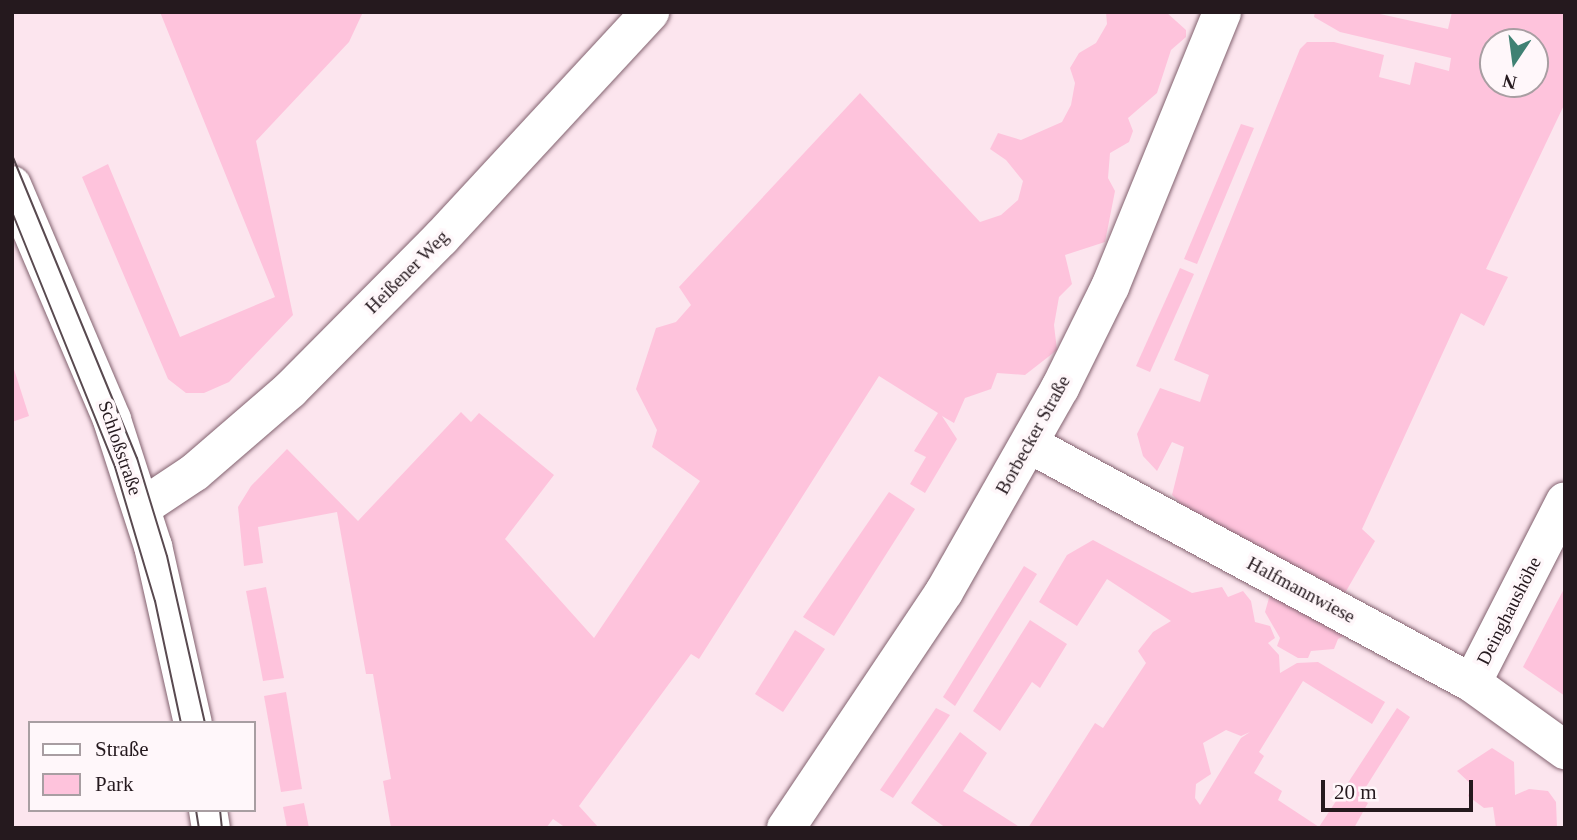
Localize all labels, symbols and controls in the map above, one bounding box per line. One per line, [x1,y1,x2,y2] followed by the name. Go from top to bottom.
[1479,28,1549,98] north arrow
[1501,70,1519,94] text: N
[361,226,453,318] street label: Heißener Weg
[991,372,1075,498] street label: Borbecker Straße
[93,398,147,498] street label: Schloßstraße
[1243,552,1359,628] street label: Halfmannwiese
[1472,553,1546,669] street label: Deinghaushöhe
[28,721,256,812] legend
[95,737,149,761] text: Straße
[1325,766,1477,810] scale bar
[95,772,134,796] text: Park
[1334,780,1377,804] text: 20 m

